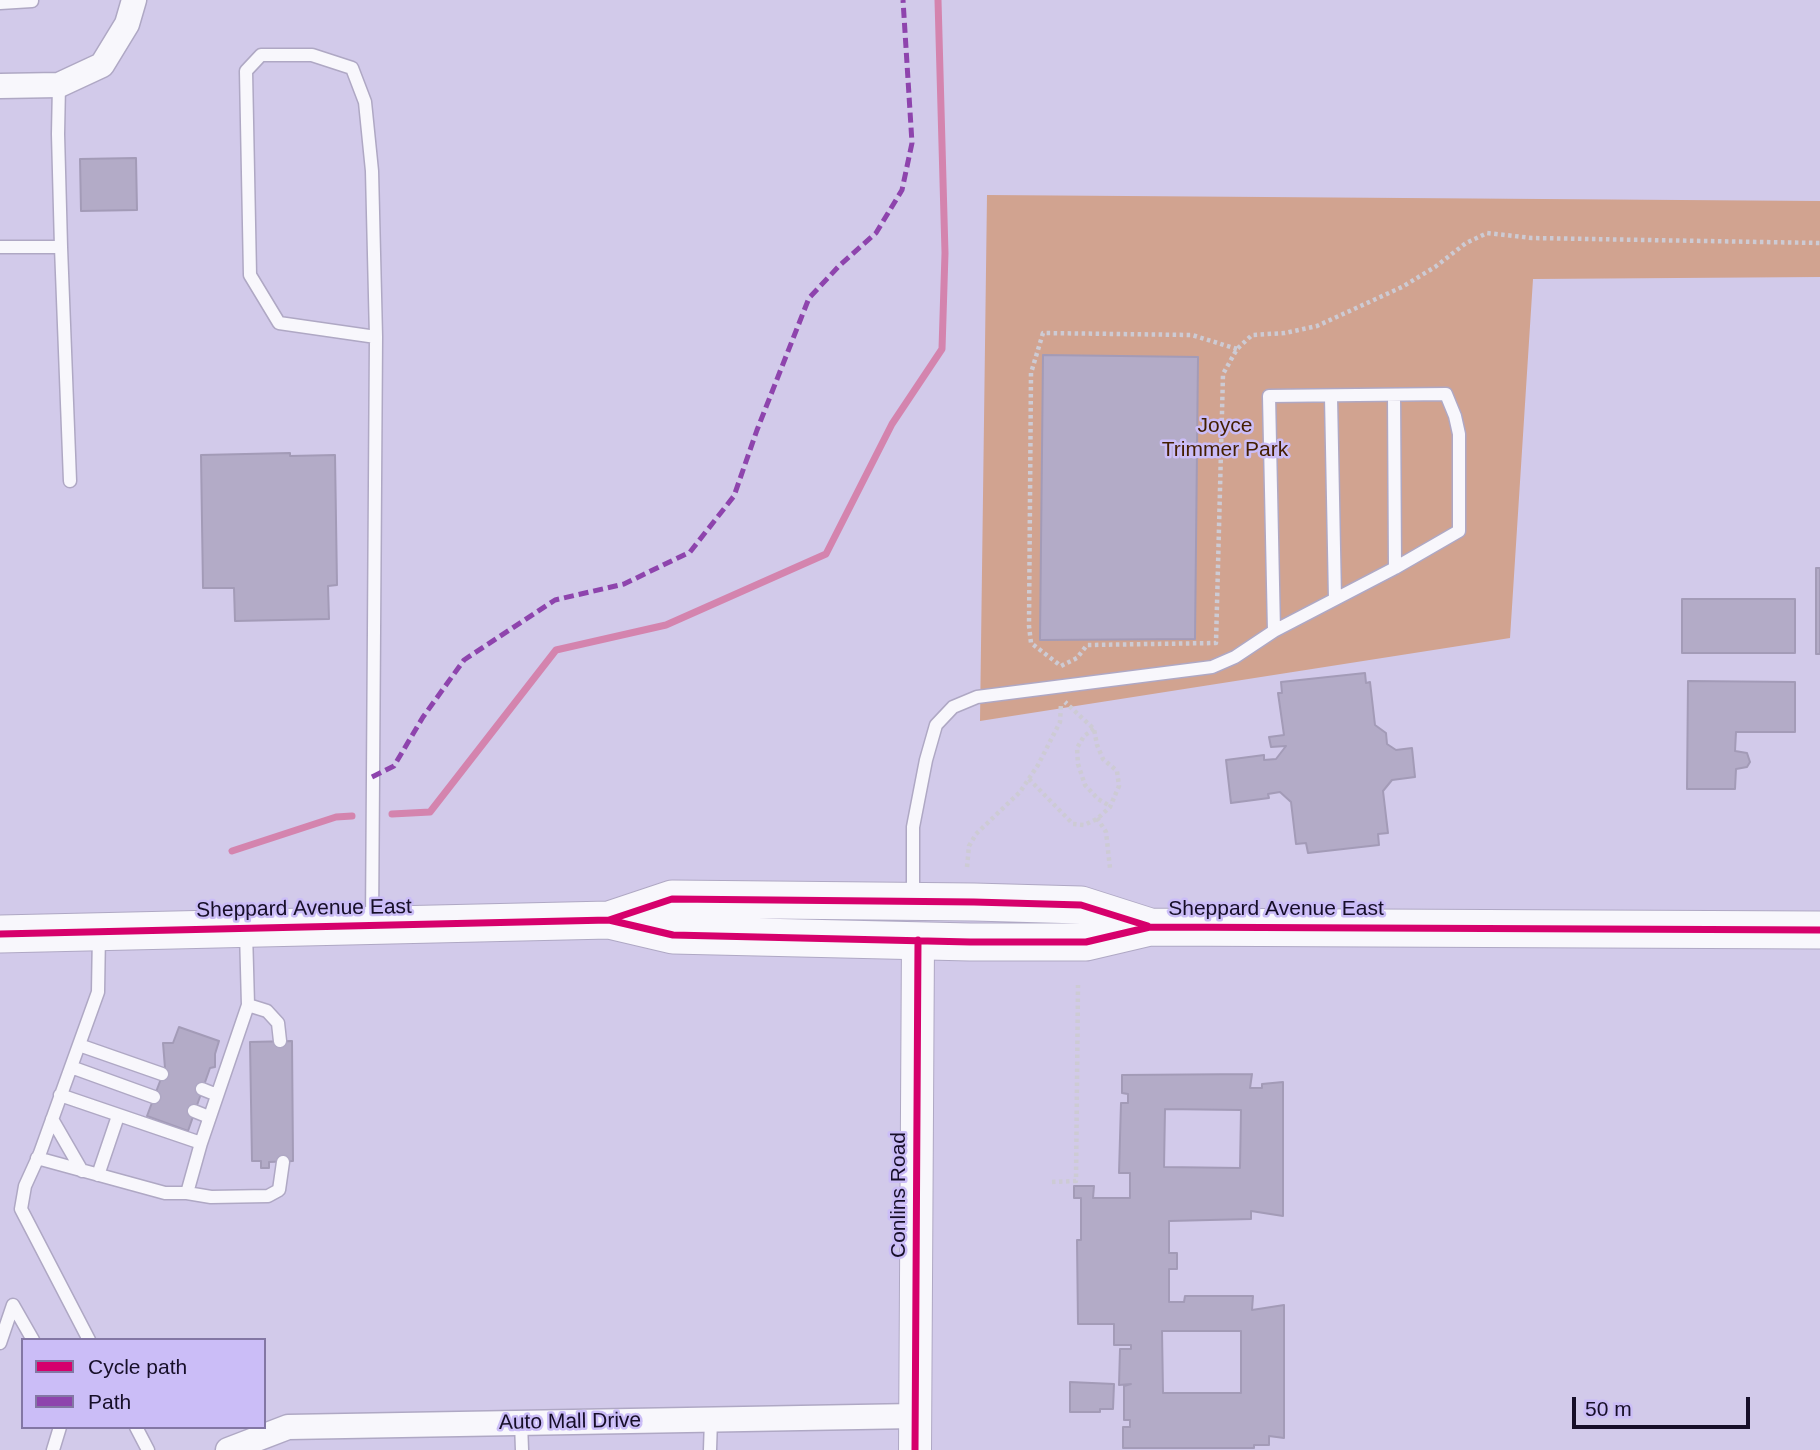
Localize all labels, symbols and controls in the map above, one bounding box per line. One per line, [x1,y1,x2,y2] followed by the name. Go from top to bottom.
[1162,413,1288,463] park label: Joyce Trimmer Park
[196,895,412,923] street label: Sheppard Avenue East
[1168,896,1384,922] street label: Sheppard Avenue East
[886,1132,912,1258] street label: Conlins Road
[21,1338,266,1429] legend
[88,1355,187,1378] text: Cycle path
[1575,1384,1754,1428] scale bar
[88,1390,131,1413] text: Path
[1585,1397,1632,1420] text: 50 m
[499,1408,641,1436] street label: Auto Mall Drive

